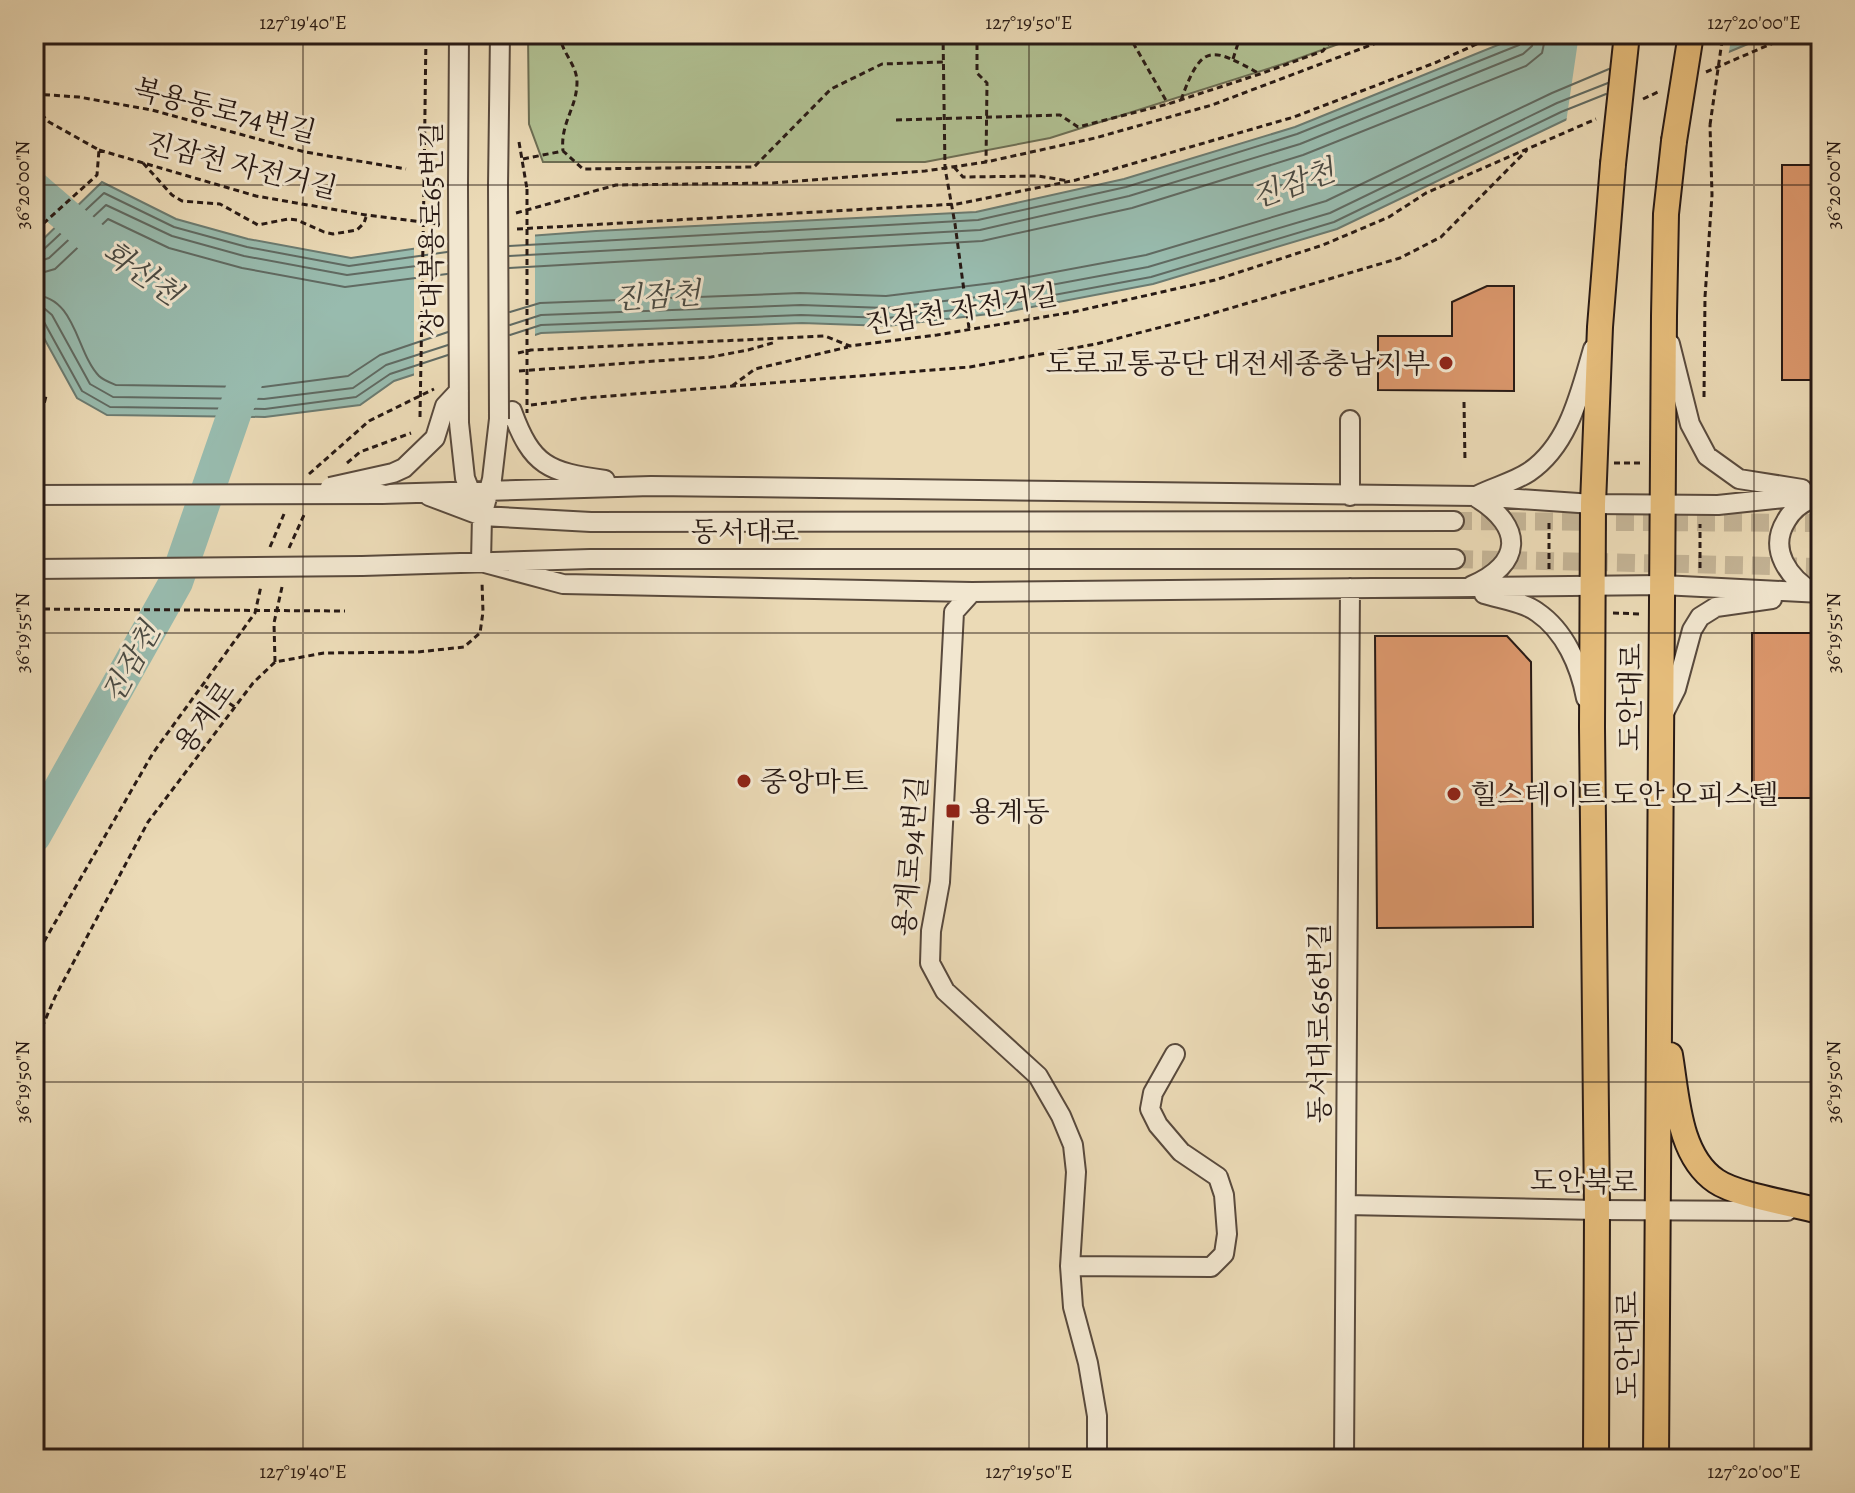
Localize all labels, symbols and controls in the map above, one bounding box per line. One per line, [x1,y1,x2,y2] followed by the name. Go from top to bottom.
[259,9,347,36] text: 127°19'40"E
[985,9,1073,36] text: 127°19'50"E
[1707,9,1801,36] text: 127°20'00"E
[130,70,320,152] street label: 복용동로74번길
[413,122,451,336] street label: 상대복용로65번길
[143,124,341,208] street label: 진잠천 자전거길
[9,141,36,229] text: 36°20'00"N
[1820,141,1847,229] text: 36°20'00"N
[1245,150,1343,218] water label: 진잠천
[95,232,191,315] water label: 화산천
[612,273,704,319] water label: 진잠천
[862,276,1060,344] street label: 진잠천 자전거길
[1046,345,1430,383] place label: 도로교통공단 대전세종충남지부
[1437,354,1455,372] marker: 도로교통공단 대전세종충남지부
[691,513,799,551] street label: 동서대로
[9,593,36,673] text: 36°19'55"N
[1820,593,1847,673] text: 36°19'55"N
[92,614,171,711] water label: 진잠천
[1611,643,1651,751] street label: 도안대로
[166,674,244,762] street label: 용계로
[760,763,868,801] place label: 중앙마트
[735,772,753,790] marker: 중앙마트
[885,774,937,938] street label: 용계로94번길
[1470,776,1779,814] place label: 힐스테이트 도안 오피스텔
[1445,785,1463,803] marker: 힐스테이트 도안 오피스텔
[969,793,1050,831] place label: 용계동
[944,802,962,820] marker: 용계동
[1301,923,1339,1123] street label: 동서대로656번길
[9,1041,36,1123] text: 36°19'50"N
[1820,1041,1847,1123] text: 36°19'50"N
[1530,1162,1638,1202] street label: 도안북로
[1609,1291,1647,1399] street label: 도안대로
[259,1458,347,1485] text: 127°19'40"E
[985,1458,1073,1485] text: 127°19'50"E
[1707,1458,1801,1485] text: 127°20'00"E

